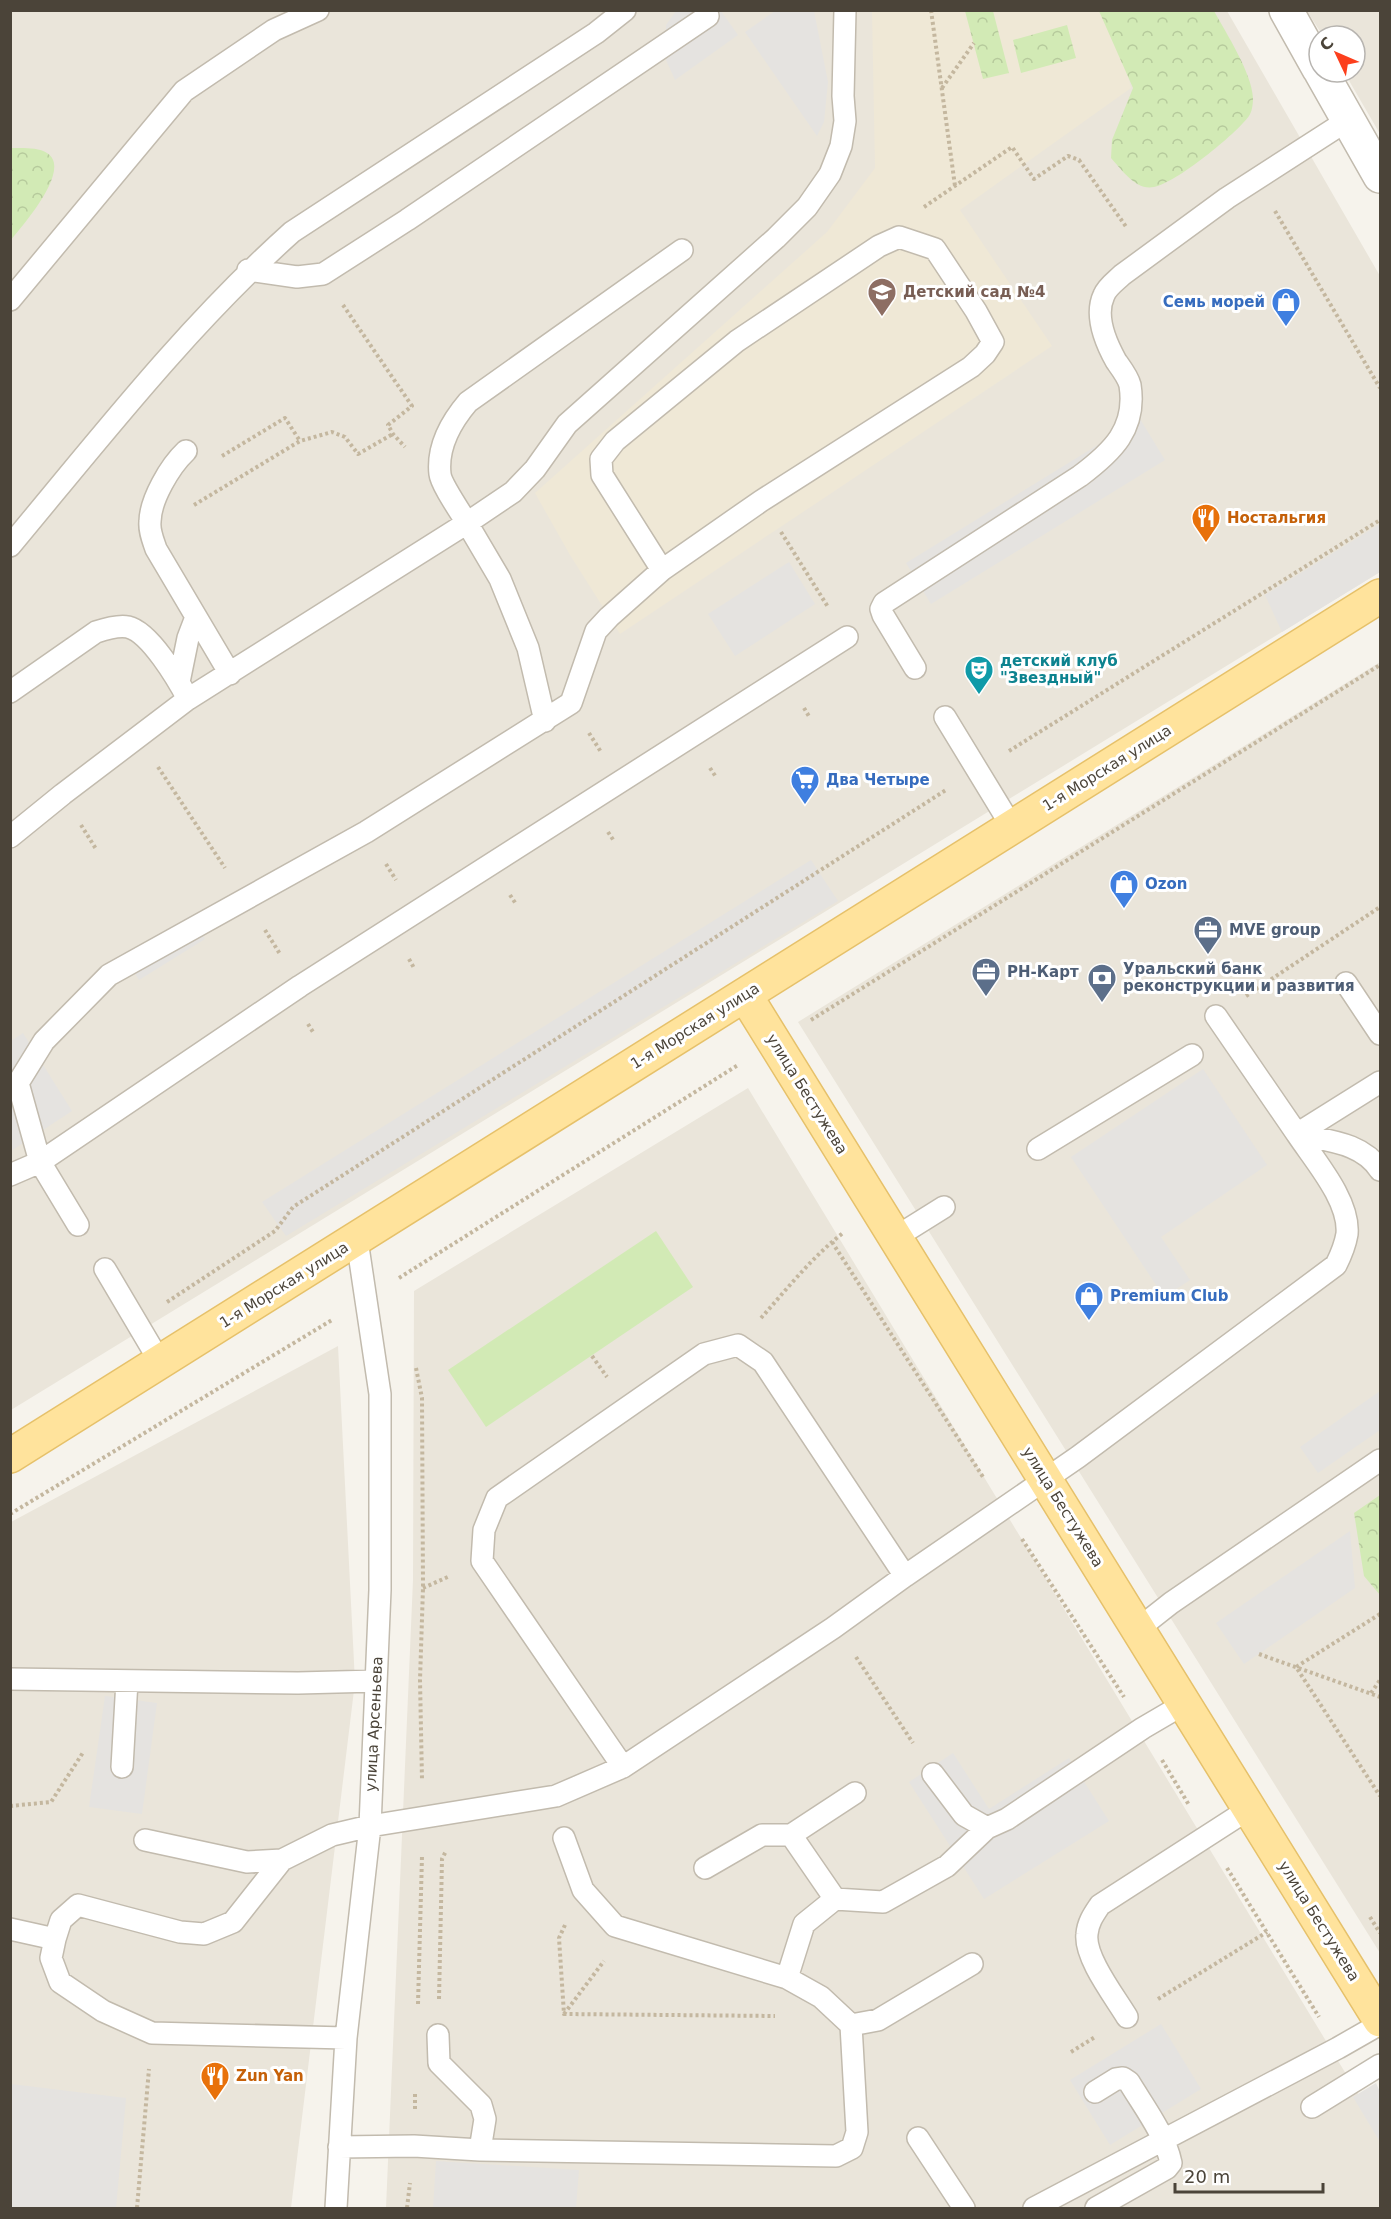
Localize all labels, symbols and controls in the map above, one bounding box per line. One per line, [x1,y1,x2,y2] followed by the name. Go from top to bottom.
[1307,24,1367,84] north arrow
[1316,33,1337,55] text: С
[866,276,898,318] school or university icon: Детский сад №4
[903,283,1045,301] place label: Детский сад №4
[1270,286,1302,328] shop icon: Семь морей
[1163,293,1265,311] place label: Семь морей
[1190,502,1222,544] restaurant icon: Ностальгия
[1227,509,1326,527] place label: Ностальгия
[1000,652,1118,687] place label: детский клуб "Звездный"
[963,654,995,696] theatre icon: детский клуб "Звездный"
[1039,721,1175,815] street label: 1-я Морская улица
[789,764,821,806] supermarket icon: Два Четыре
[826,771,930,789] place label: Два Четыре
[1108,868,1140,910] shop icon: Ozon
[1145,875,1187,893] place label: Ozon
[1192,914,1224,956] office icon: MVE group
[1229,921,1321,939] place label: MVE group
[970,956,1002,998] office icon: РН-Карт
[1123,960,1355,995] place label: Уральский банк реконструкции и развития
[1086,962,1118,1004] bank icon: Уральский банк реконструкции и развития
[1007,963,1079,981] place label: РН-Карт
[627,979,763,1073] street label: 1-я Морская улица
[763,1030,851,1158] street label: улица Бестужева
[216,1238,352,1332] street label: 1-я Морская улица
[1073,1280,1105,1322] shop icon: Premium Club
[1110,1287,1229,1305] place label: Premium Club
[1019,1443,1107,1571] street label: улица Бестужева
[361,1656,387,1792] street label: улица Арсеньева
[1275,1857,1363,1985] street label: улица Бестужева
[199,2060,231,2102] restaurant icon: Zun Yan
[236,2067,304,2085] place label: Zun Yan
[1175,2156,1324,2194] scale bar
[1184,2166,1230,2187] text: 20 m

